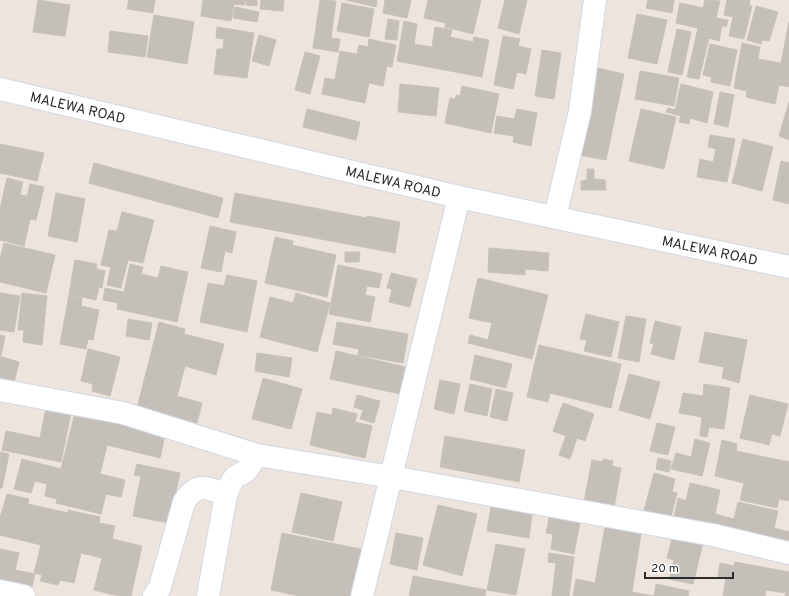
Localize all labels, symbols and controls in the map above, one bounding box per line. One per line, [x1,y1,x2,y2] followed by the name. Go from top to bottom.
[28,89,127,128] street label: MALEWA ROAD
[344,164,442,202] street label: MALEWA ROAD
[660,233,759,270] street label: MALEWA ROAD
[645,554,733,580] scale bar
[651,561,679,577] text: 20 m

